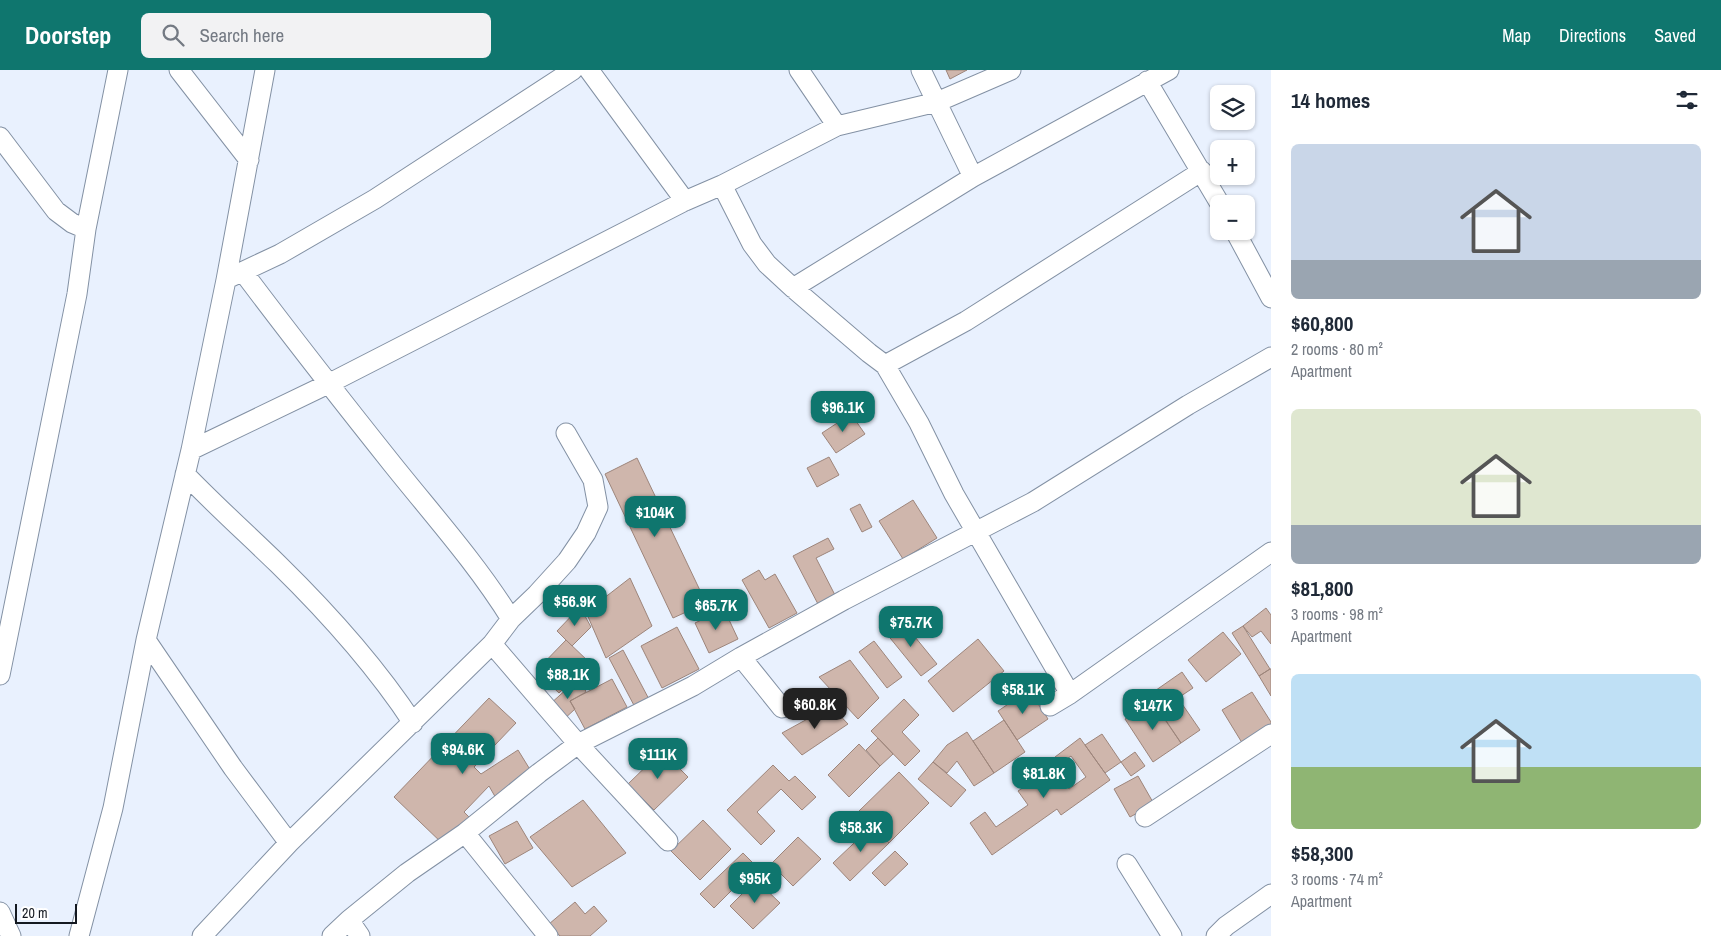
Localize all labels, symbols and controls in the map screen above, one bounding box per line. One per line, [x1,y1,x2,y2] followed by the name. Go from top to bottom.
[141,13,491,58] search box
[25,19,111,51] text: Doorstep
[159,21,187,49] icon: search
[199,22,284,48] text: Search here
[1502,23,1531,48] text: Map
[1559,23,1626,48] text: Directions
[1654,23,1696,48] text: Saved
[1210,85,1255,240] map controls
[1210,85,1255,130] button: layers
[1291,86,1370,115] text: 14 homes
[1673,86,1701,114] icon: filters
[1210,140,1255,185] button: +
[1451,176,1541,266] icon: home
[1210,195,1255,240] button: −
[1291,309,1353,338] text: $60,800
[1291,338,1383,360] text: 2 rooms · 80 m²
[1291,360,1352,382] text: Apartment
[802,390,884,433] pin: $96.1K
[822,396,864,418] text: $96.1K
[1451,441,1541,531] icon: home
[620,496,690,538] pin: $104K
[636,501,674,523] text: $104K
[1291,574,1353,603] text: $81,800
[534,584,616,627] pin: $56.9K
[675,588,757,631] pin: $65.7K
[554,590,596,612] text: $56.9K
[695,594,737,616] text: $65.7K
[1291,603,1383,625] text: 3 rooms · 98 m²
[870,606,952,648] pin: $75.7K
[890,611,932,633] text: $75.7K
[1291,625,1352,647] text: Apartment
[527,658,609,700] pin: $88.1K
[547,663,589,685] text: $88.1K
[982,672,1064,715] pin: $58.1K
[1002,678,1044,700] text: $58.1K
[774,688,856,730] pin: $60.8K
[1118,688,1188,731] pin: $147K
[794,693,836,715] text: $60.8K
[1134,694,1172,716] text: $147K
[1451,706,1541,796] icon: home
[422,732,504,775] pin: $94.6K
[442,738,484,760] text: $94.6K
[623,738,693,780] pin: $111K
[639,743,677,765] text: $111K
[1003,756,1085,799] pin: $81.8K
[1023,762,1065,784] text: $81.8K
[820,810,902,853] pin: $58.3K
[840,816,882,838] text: $58.3K
[1291,839,1353,868] text: $58,300
[725,862,785,904] pin: $95K
[739,867,771,889] text: $95K
[1291,868,1383,890] text: 3 rooms · 74 m²
[1291,890,1352,912] text: Apartment
[15,901,78,924] scale bar
[22,904,48,922] text: 20 m

